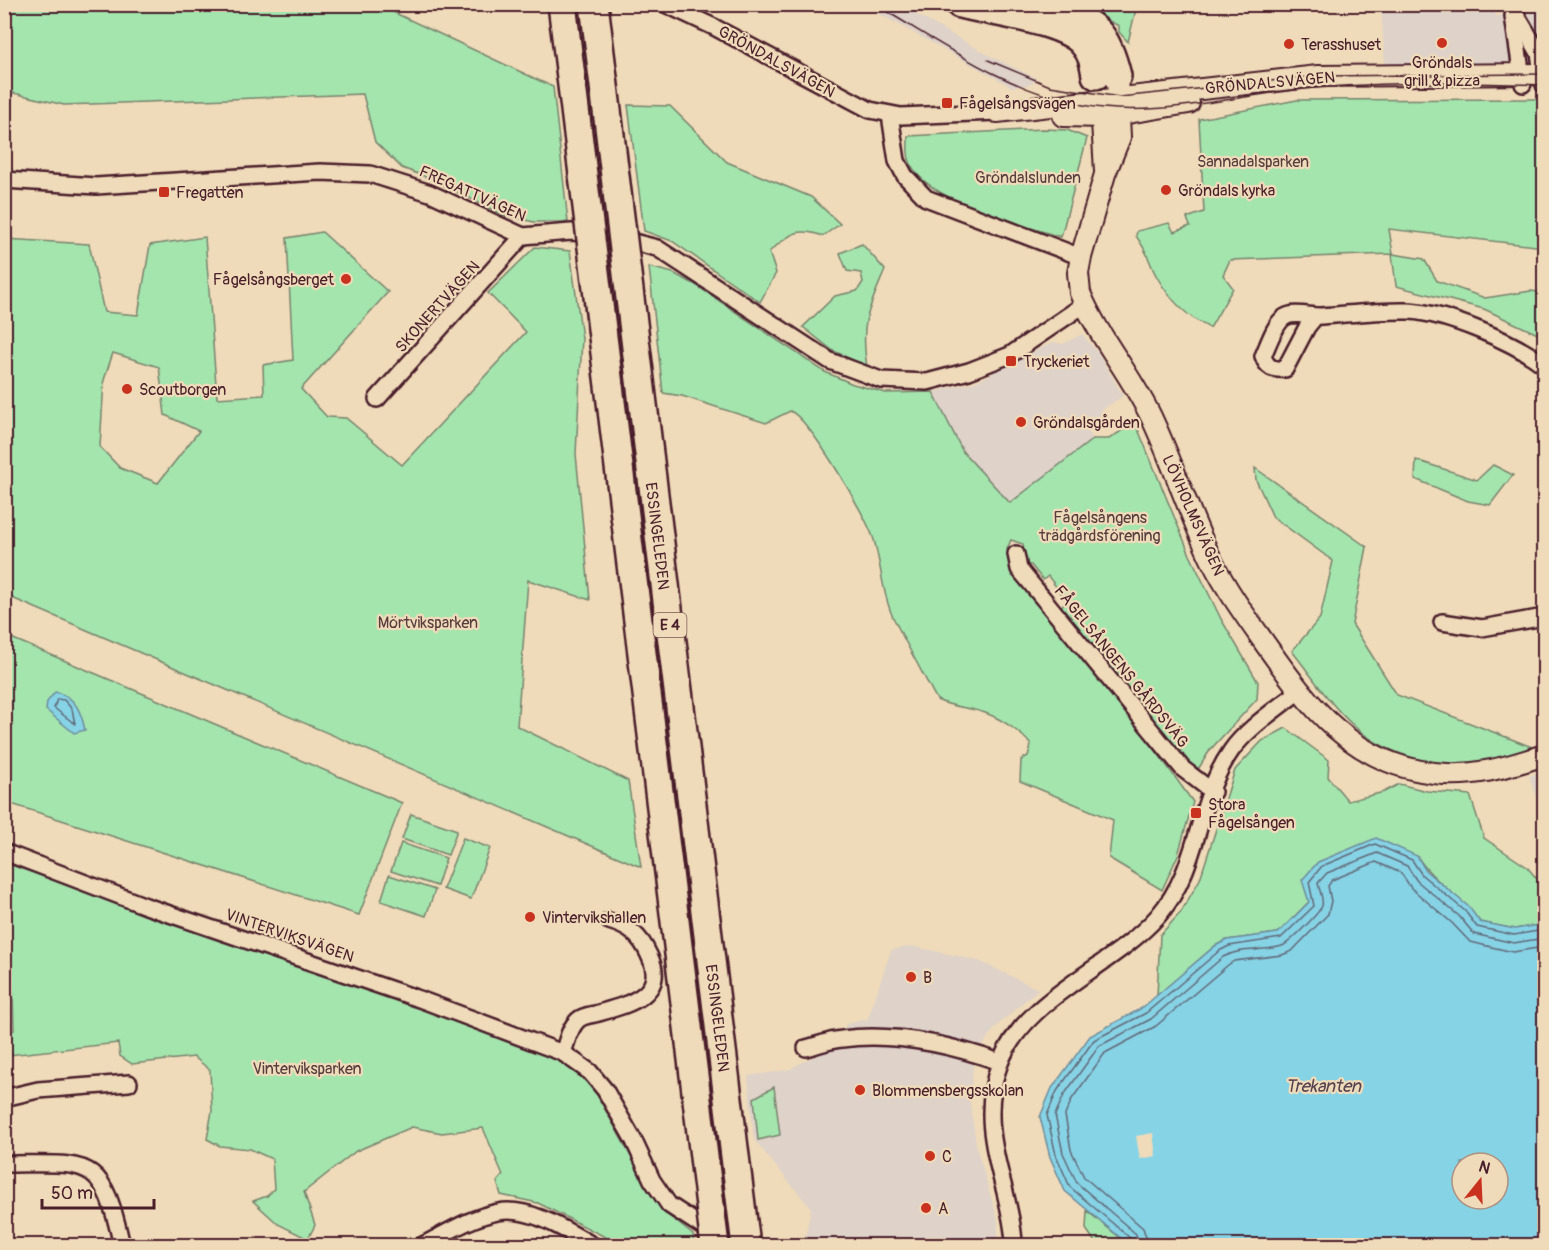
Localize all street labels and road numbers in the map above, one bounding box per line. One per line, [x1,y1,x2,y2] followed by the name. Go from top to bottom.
[715,21,839,102] street label: GRÖNDALSVÄGEN
[1204,67,1336,99] street label: GRÖNDALSVÄGEN
[416,161,529,226] street label: FREGATTVÄGEN
[391,257,484,357] street label: SKONERTVÄGEN
[1158,452,1229,579] street label: LÖVHOLMSVÄGEN
[640,481,674,591] street label: ESSINGELEDEN
[1050,581,1194,752] street label: FÅGELSÅNGENS GÅRDSVÄG
[654,613,686,637] road number: E 4
[223,905,357,967] street label: VINTERVIKSVÄGEN
[700,963,734,1073] street label: ESSINGELEDEN

